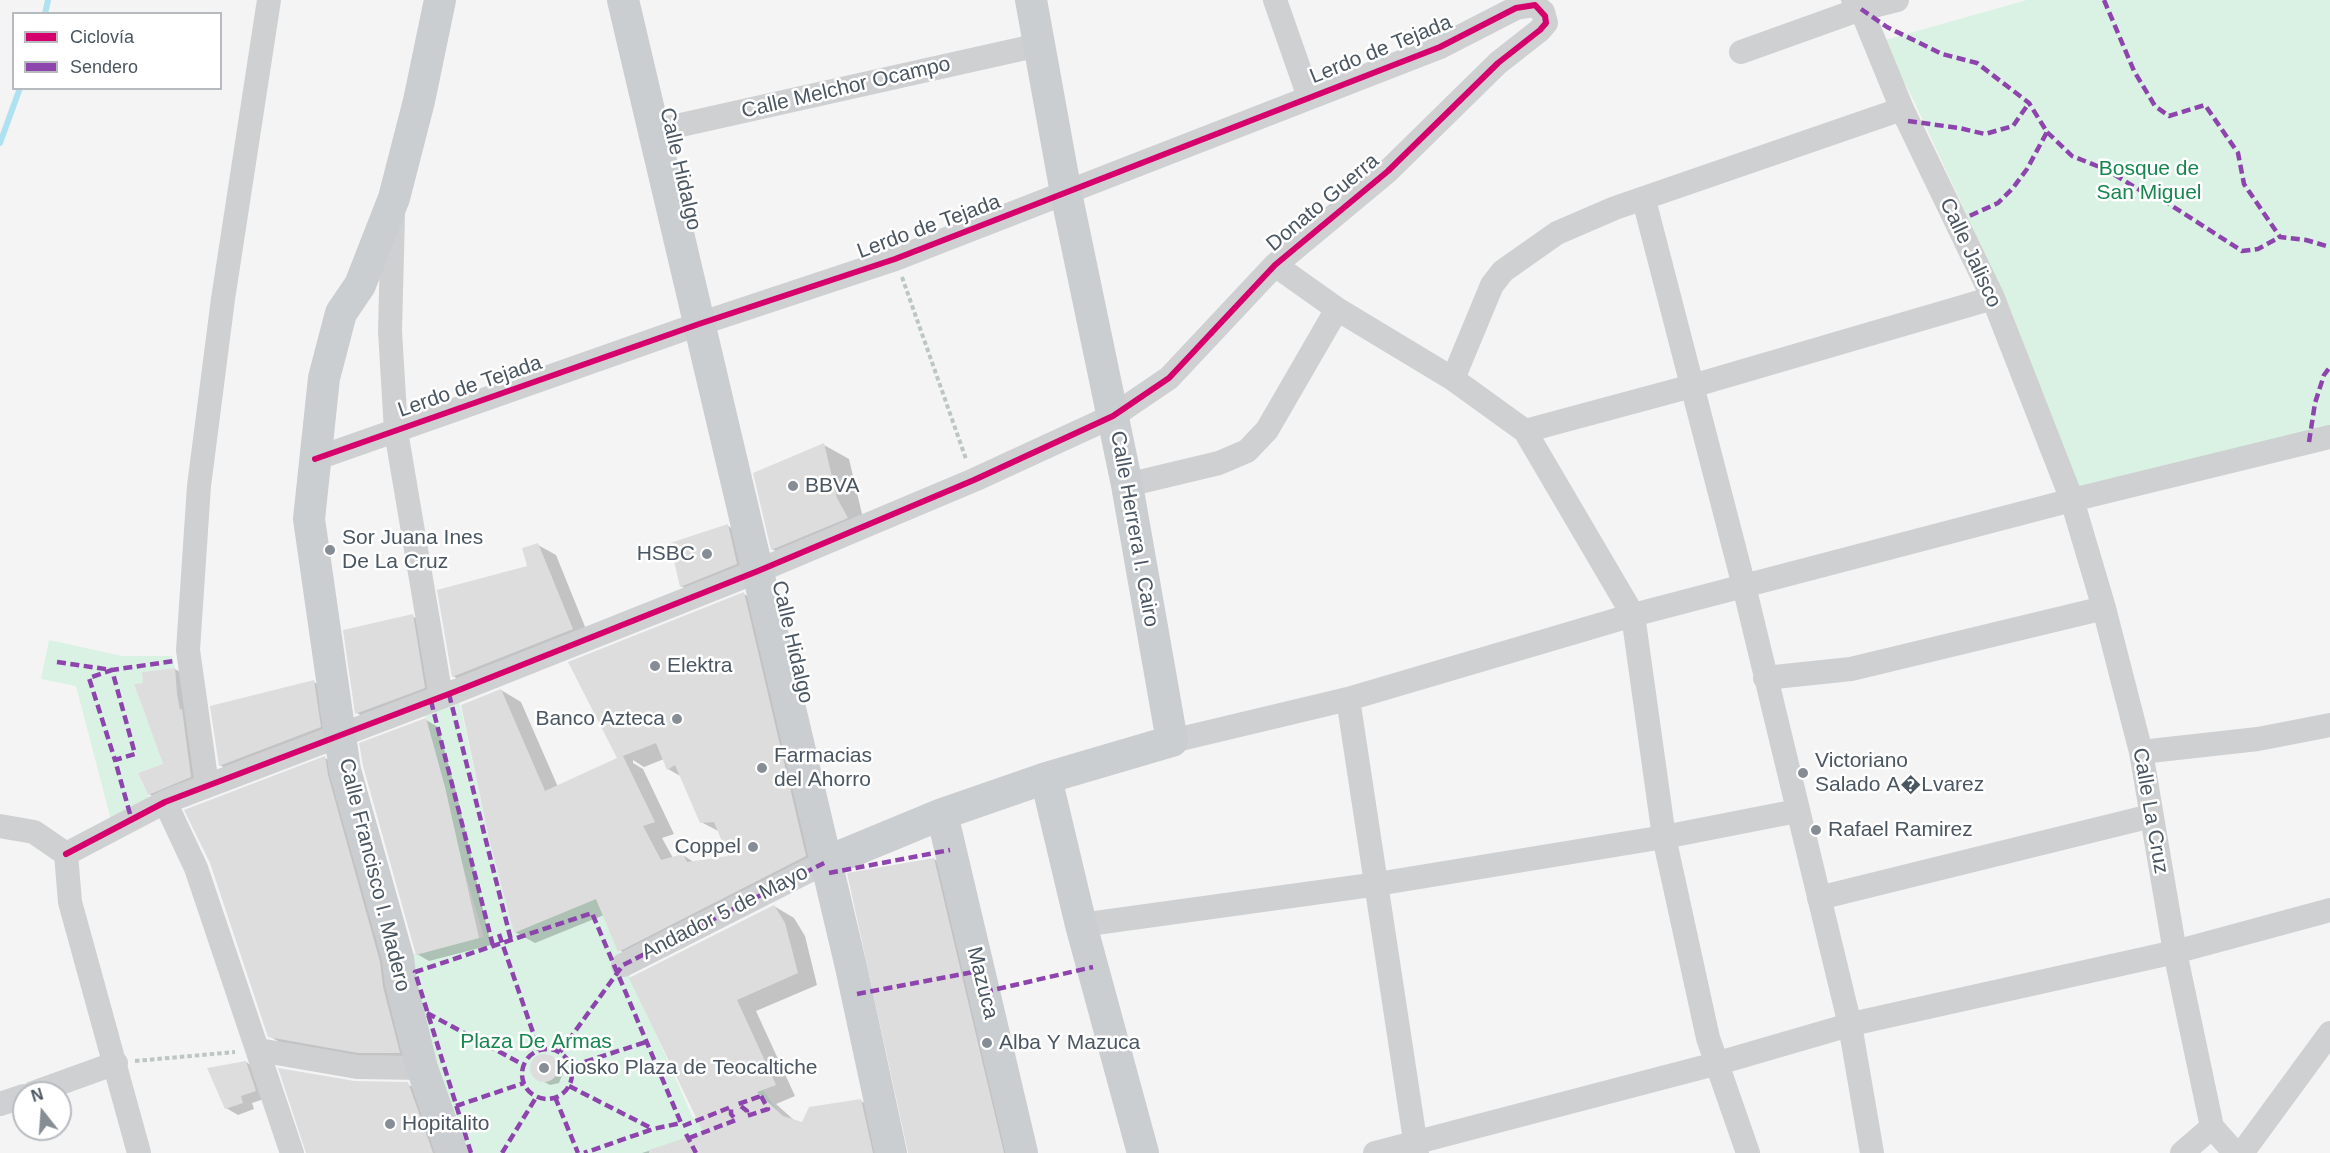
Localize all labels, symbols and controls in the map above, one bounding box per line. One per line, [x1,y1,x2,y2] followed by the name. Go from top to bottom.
[1306,10,1456,90] street label: Lerdo de Tejada
[12,12,222,90] legend
[70,27,134,47] text: Ciclovía
[739,52,953,124] street label: Calle Melchor Ocampo
[70,57,138,77] text: Sendero
[654,105,706,233] street label: Calle Hidalgo
[1262,149,1384,257] street label: Donato Guerra
[2096,156,2202,206] park label: Bosque de San Miguel
[854,189,1004,265] street label: Lerdo de Tejada
[1934,194,2006,312] street label: Calle Jalisco
[395,351,545,423] street label: Lerdo de Tejada
[1104,429,1164,629] street label: Calle Herrera I. Cairo
[805,473,859,499] place label: BBVA
[786,479,800,493] marker: BBVA
[342,525,483,575] place label: Sor Juana Ines De La Cruz
[637,541,695,567] place label: HSBC
[323,543,337,557] marker: Sor Juana Ines De La Cruz
[700,547,714,561] marker: HSBC
[766,578,818,706] street label: Calle Hidalgo
[667,653,732,679] place label: Elektra
[648,659,662,673] marker: Elektra
[535,706,665,732] place label: Banco Azteca
[670,712,684,726] marker: Banco Azteca
[774,743,872,793] place label: Farmacias del Ahorro
[2127,746,2173,876] street label: Calle La Cruz
[1815,748,1984,798] place label: Victoriano Salado A�Lvarez
[333,756,415,994] street label: Calle Francisco I. Madero
[755,761,769,775] marker: Farmacias del Ahorro
[1796,766,1810,780] marker: Victoriano Salado A�Lvarez
[1828,817,1973,843] place label: Rafael Ramirez
[1809,823,1823,837] marker: Rafael Ramirez
[674,834,741,860] place label: Coppel
[746,840,760,854] marker: Coppel
[638,860,812,966] street label: Andador 5 de Mayo
[961,944,1003,1022] street label: Mazuca
[460,1029,612,1055] park label: Plaza De Armas
[999,1030,1140,1056] place label: Alba Y Mazuca
[980,1036,994,1050] marker: Alba Y Mazuca
[556,1055,817,1081] place label: Kiosko Plaza de Teocaltiche
[537,1061,551,1075] marker: Kiosko Plaza de Teocaltiche
[12,1081,72,1141] north arrow
[29,1085,45,1105] text: N
[402,1111,490,1137] place label: Hopitalito
[383,1117,397,1131] marker: Hopitalito

